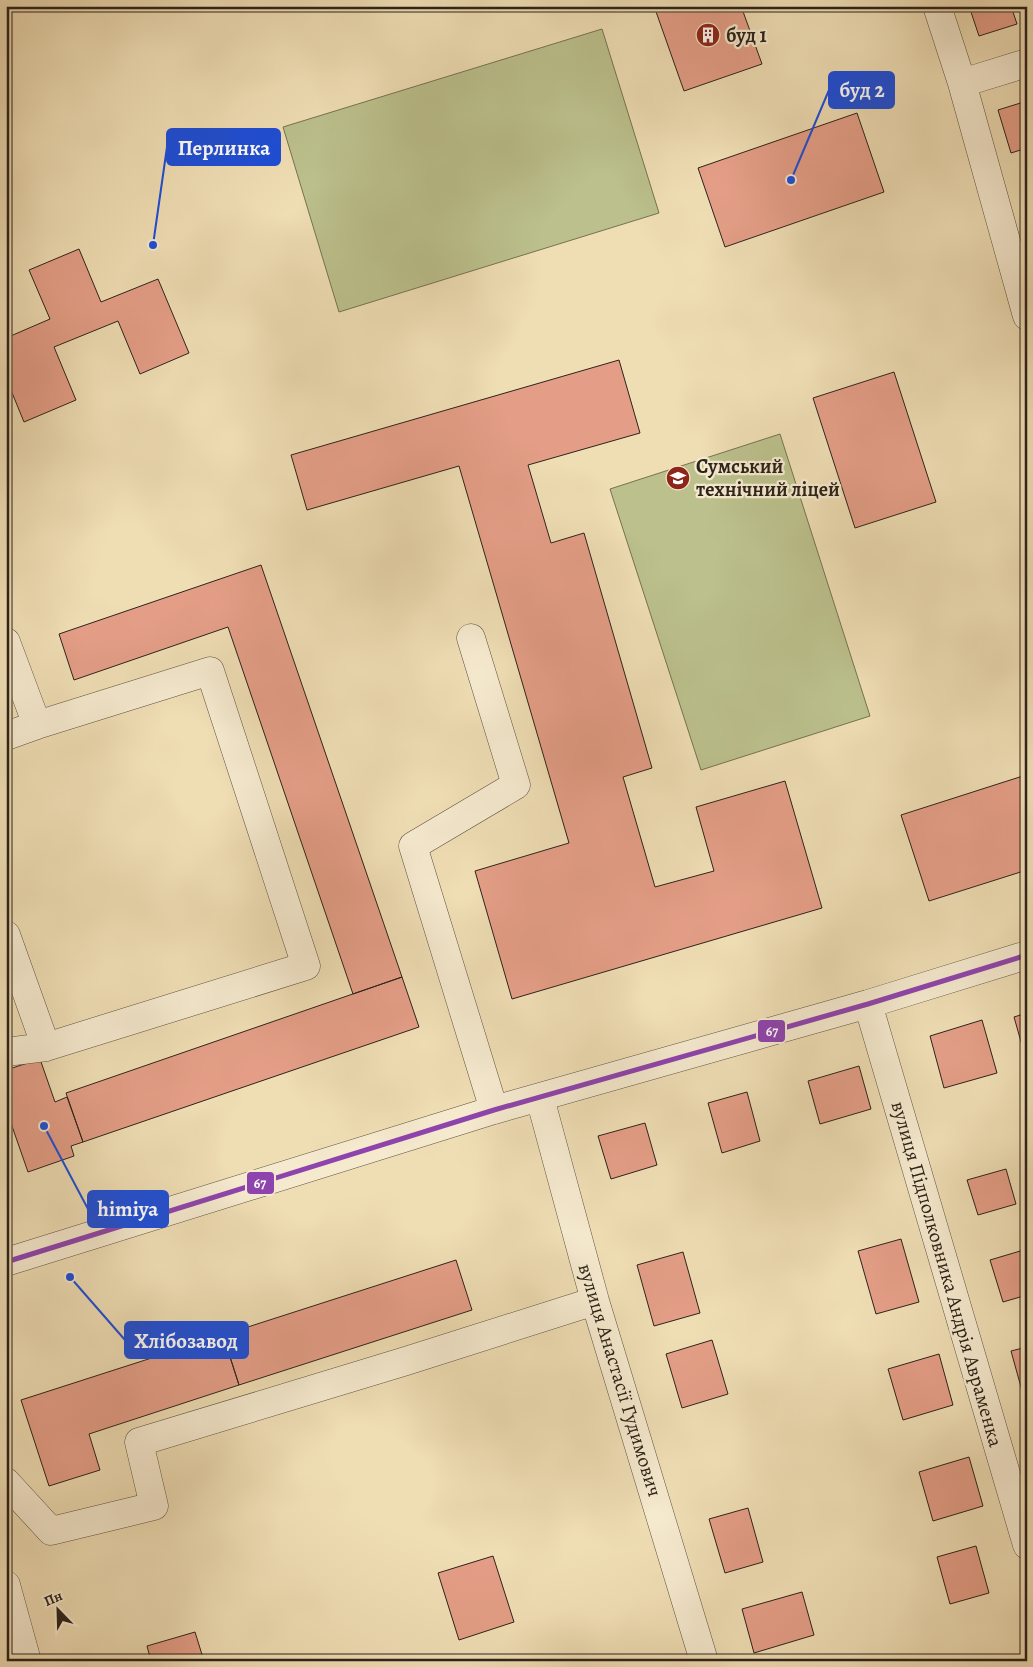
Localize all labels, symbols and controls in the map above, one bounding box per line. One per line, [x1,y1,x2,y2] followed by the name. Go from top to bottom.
[695,22,721,48] building icon: буд 1
[726,22,767,49] place label: буд 1
[829,72,894,108] callout: буд 2
[839,76,885,104] text: буд 2
[167,129,280,165] callout: Перлинка
[178,134,270,162] text: Перлинка
[696,453,840,503] place label: Сумський технічний ліцей
[665,465,691,491] school or university icon: Сумський технічний ліцей
[757,1019,786,1043] line badge: 67
[766,1022,778,1041] text: 67
[885,1098,1010,1451] street label: вулиця Підполковника Андрія Авраменка
[246,1171,275,1195] line badge: 67
[254,1174,266,1193] text: 67
[88,1191,168,1227] callout: himiya
[98,1195,159,1223] text: himiya
[572,1260,668,1500] street label: вулиця Анастасії Гудимович
[125,1322,248,1358] callout: Хлібозавод
[134,1327,238,1355] text: Хлібозавод
[32,1584,82,1634] north arrow
[41,1586,65,1611] text: Пн

